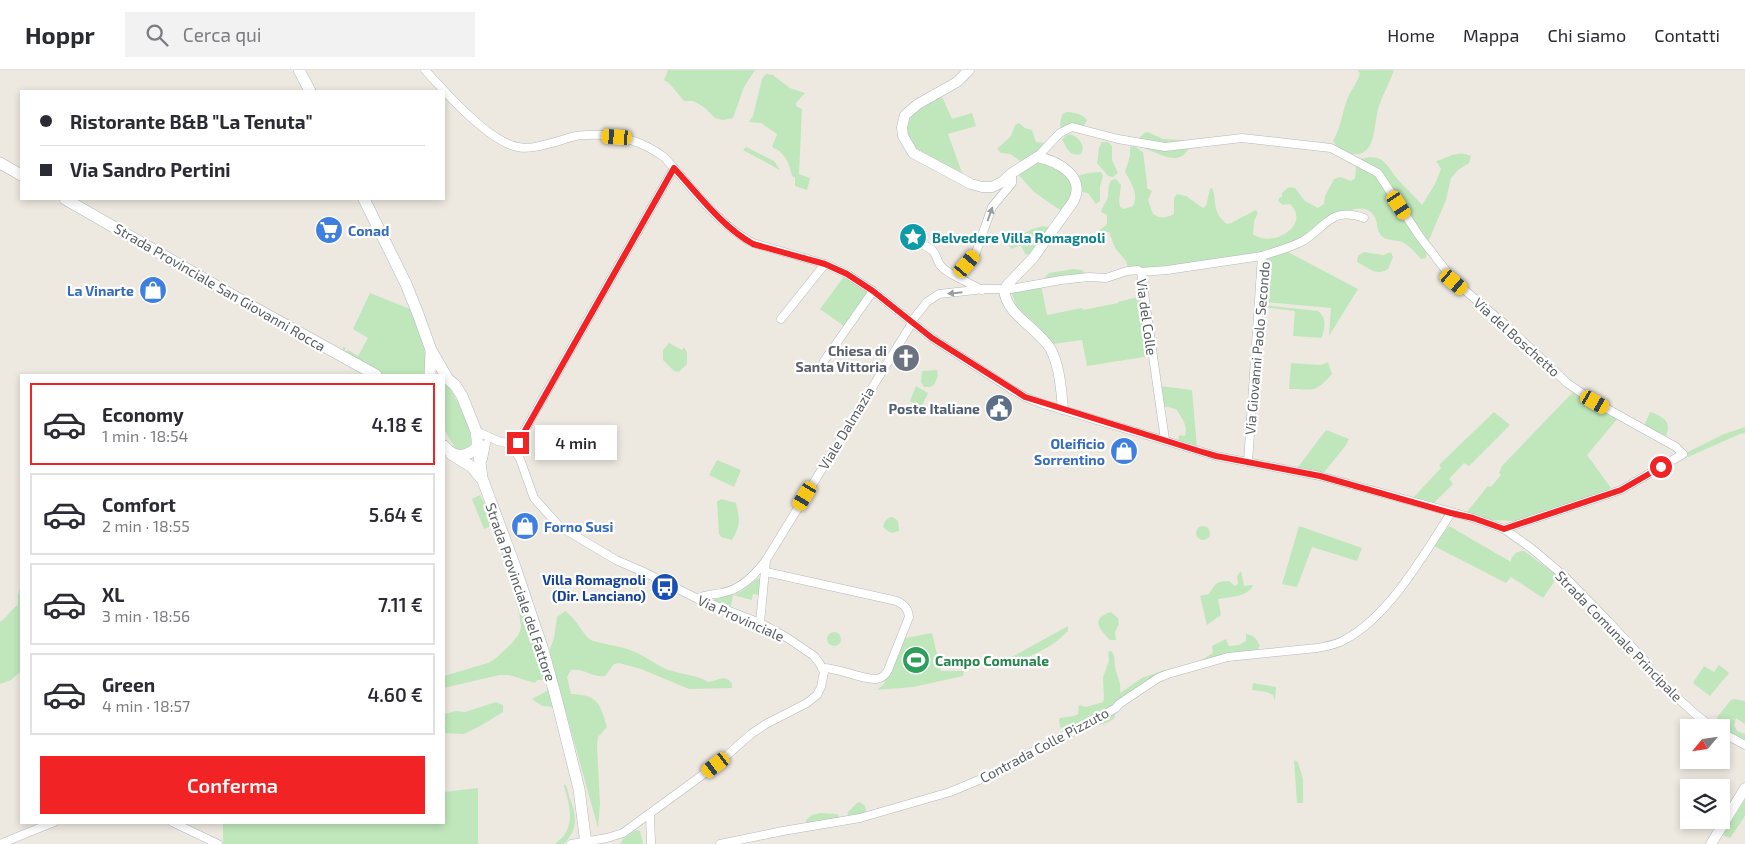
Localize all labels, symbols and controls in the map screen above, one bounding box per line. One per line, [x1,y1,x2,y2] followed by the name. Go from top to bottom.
[125,12,475,57] search box
[25,20,95,49] text: Hoppr
[143,21,171,49] icon: search
[183,23,262,46] text: Cerca qui
[1387,24,1435,46] text: Home
[1463,24,1519,46] text: Mappa
[1547,24,1626,46] text: Chi siamo
[1654,24,1720,46] text: Contatti
[70,110,312,133] text: Ristorante B&B "La Tenuta"
[601,128,632,146] car
[70,158,231,181] text: Via Sandro Pertini
[1384,188,1413,222] car
[987,206,994,221] one-way arrow
[314,215,344,245] supermarket icon: Conad
[111,219,329,355] street label: Strada Provinciale San Giovanni Rocca
[348,222,389,239] place label: Conad
[898,222,928,252] place icon: Belvedere Villa Romagnoli
[932,229,1105,246] place label: Belvedere Villa Romagnoli
[951,248,982,280] car
[1241,261,1273,435] street label: Via Giovanni Paolo Secondo
[1437,267,1470,297] car
[138,275,168,305] shop icon: La Vinarte
[1133,278,1161,356] street label: Via del Colle
[67,282,134,299] place label: La Vinarte
[947,289,963,297] one-way arrow
[1470,294,1564,380] street label: Via del Boschetto
[796,342,887,375] place label: Chiesa di Santa Vittoria
[891,343,921,373] church icon: Chiesa di Santa Vittoria
[815,383,877,473] street label: Viale Dalmazia
[1578,388,1611,416] car
[984,393,1014,423] public building icon: Poste Italiane
[888,400,980,417] place label: Poste Italiane
[42,402,87,447] icon: car
[102,403,184,426] text: Economy
[371,413,423,436] text: 4.18 €
[102,426,188,445] text: 1 min · 18:54
[536,426,618,460] callout: 4 min
[507,432,529,454] route end
[555,433,597,452] text: 4 min
[1034,435,1105,468] place label: Oleificio Sorrentino
[1109,436,1139,466] shop icon: Oleificio Sorrentino
[1650,456,1672,478] route start
[790,479,819,513] car
[42,492,87,537] icon: car
[102,493,176,516] text: Comfort
[482,501,560,683] street label: Strada Provinciale del Fattore
[369,503,423,526] text: 5.64 €
[510,511,540,541] shop icon: Forno Susi
[102,516,190,535] text: 2 min · 18:55
[544,518,613,535] place label: Forno Susi
[1552,567,1686,705] street label: Strada Comunale Principale
[542,571,646,604] place label: Villa Romagnoli (Dir. Lanciano)
[650,572,680,602] bus stop icon: Villa Romagnoli (Dir. Lanciano)
[42,582,87,627] icon: car
[102,583,124,606] text: XL
[695,591,787,645] street label: Via Provinciale
[378,593,423,616] text: 7.11 €
[102,606,190,625] text: 3 min · 18:56
[901,645,931,675] sports icon: Campo Comunale
[935,652,1049,669] place label: Campo Comunale
[42,672,87,717] icon: car
[102,673,155,696] text: Green
[367,683,423,706] text: 4.60 €
[102,696,190,715] text: 4 min · 18:57
[977,704,1111,786] street label: Contrada Colle Pizzuto
[1680,719,1730,769] north arrow
[1680,719,1730,829] map controls
[699,750,732,780] car
[40,756,425,814] button: Conferma
[1680,779,1730,829] button: layers

